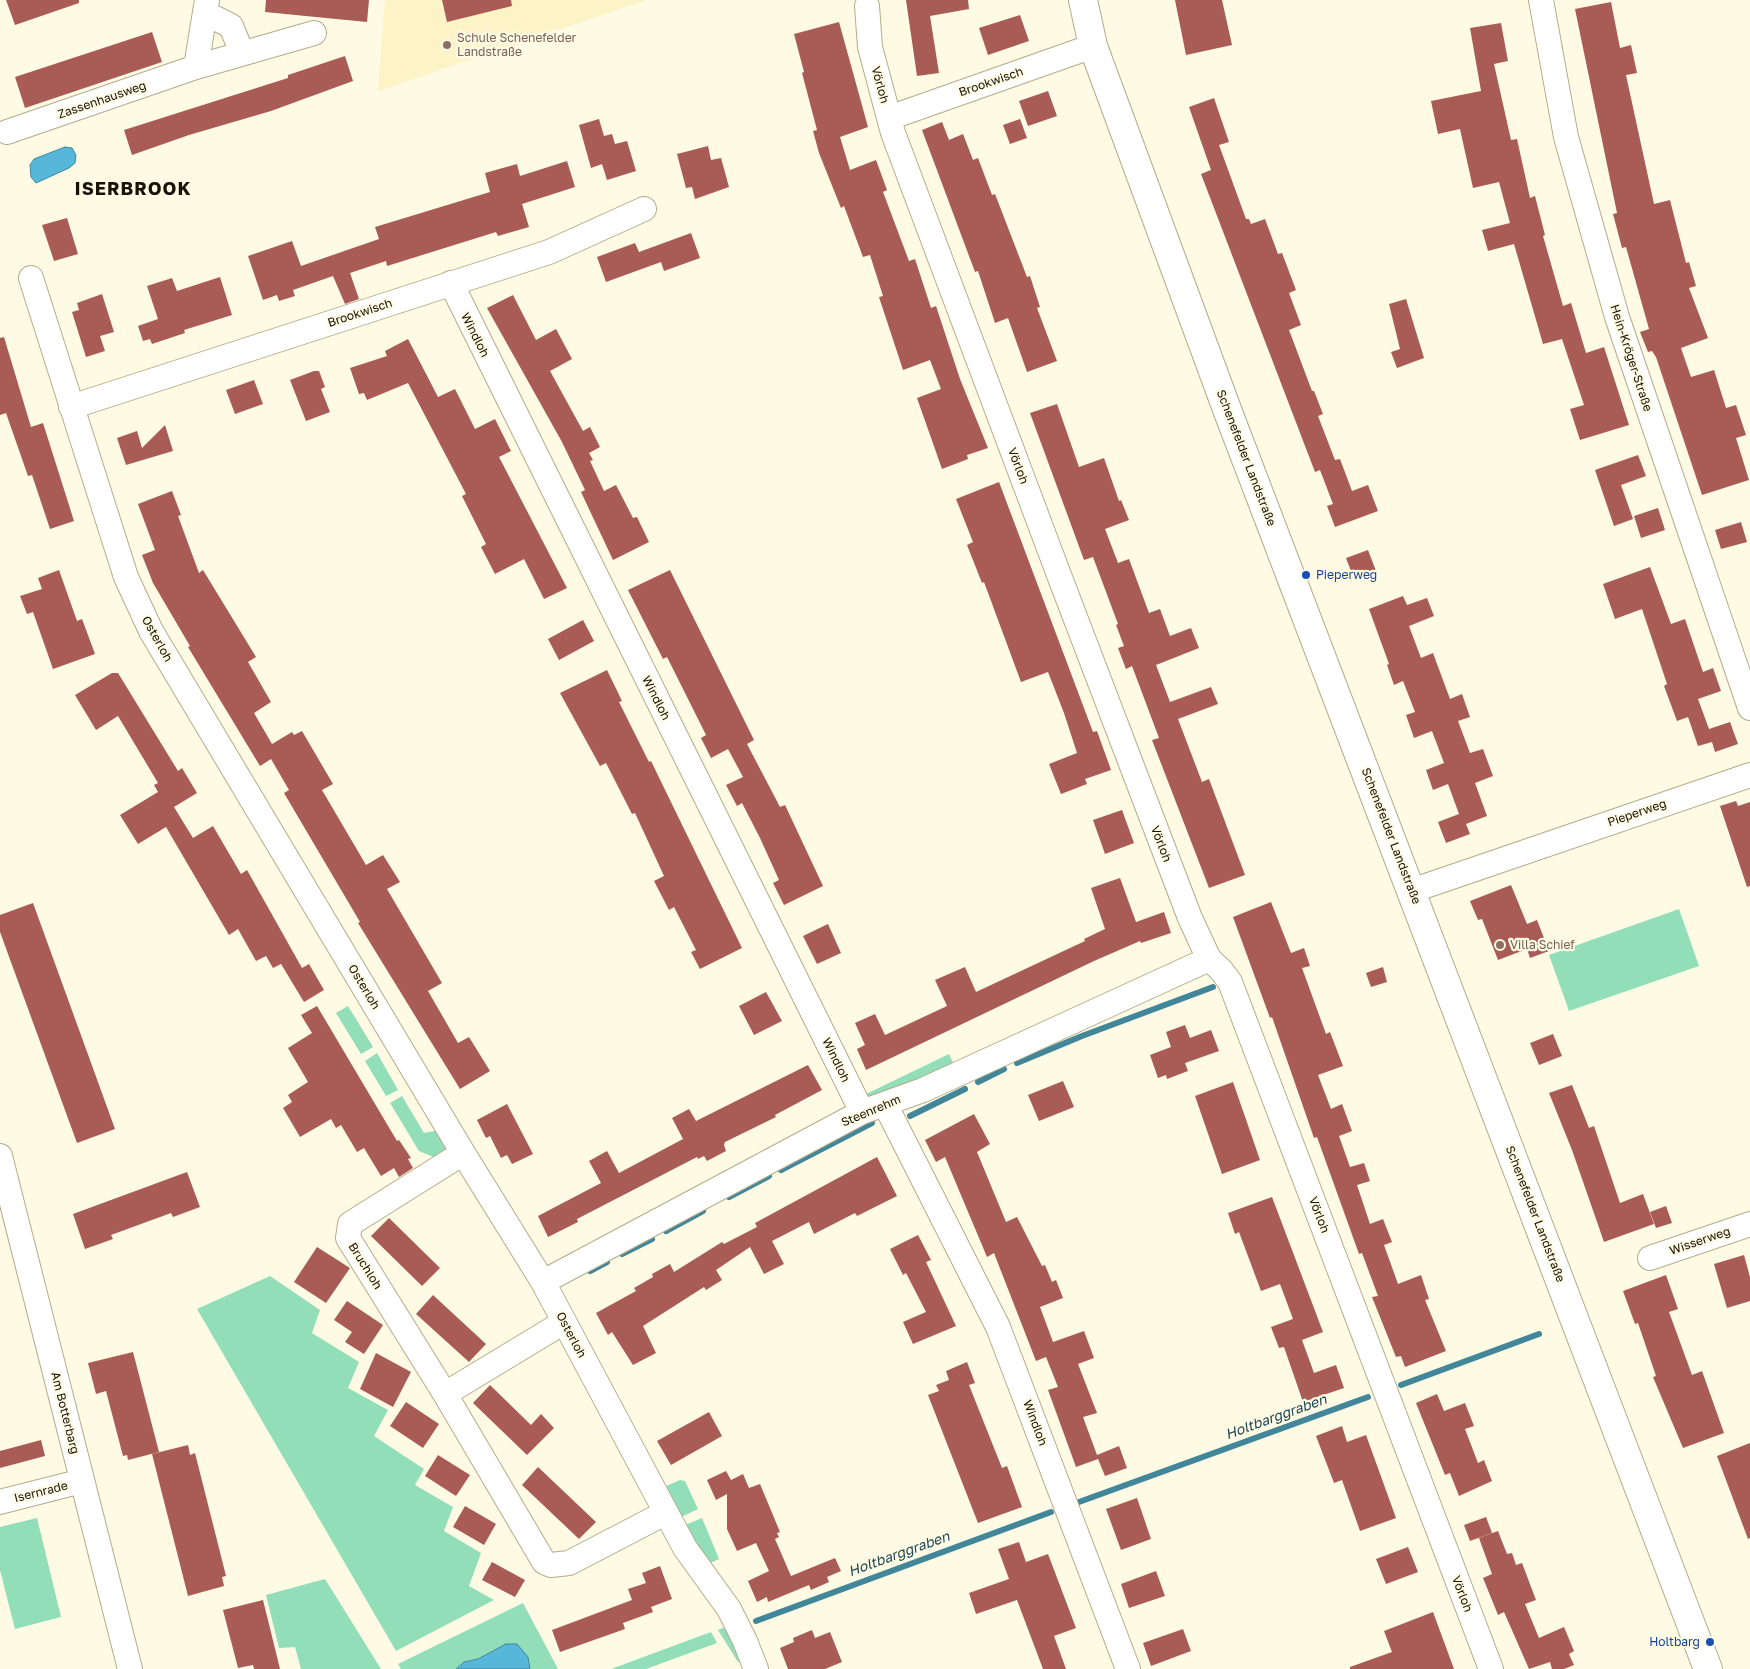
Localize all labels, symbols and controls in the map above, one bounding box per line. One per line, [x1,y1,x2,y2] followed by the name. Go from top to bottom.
[457,31,576,59] place label: Schule Schenefelder Landstraße
[441,39,453,51] marker: Schule Schenefelder Landstraße
[957,64,1025,100] street label: Brookwisch
[868,65,892,105] street label: Vörloh
[56,78,148,122] street label: Zassenhausweg
[73,178,193,200] district label: ISERBROOK
[326,296,394,330] street label: Brookwisch
[1607,303,1655,413] street label: Hein-Kröger-Straße
[458,310,492,360] street label: Windloh
[1213,388,1279,528] street label: Schenefelder Landstraße
[1005,446,1031,486] street label: Vörloh
[1316,568,1377,582] place label: Pieperweg
[1300,569,1312,581] marker: Pieperweg
[139,614,175,664] street label: Osterloh
[639,673,673,723] street label: Windloh
[1358,766,1424,906] street label: Schenefelder Landstraße
[1606,796,1668,830] street label: Pieperweg
[1148,824,1174,864] street label: Vörloh
[1510,938,1575,952] place label: Villa Schief
[1494,939,1506,951] marker: Villa Schief
[345,962,383,1012] street label: Osterloh
[819,1035,853,1085] street label: Windloh
[839,1092,903,1130] street label: Steenrehm
[1502,1144,1568,1284] street label: Schenefelder Landstraße
[1306,1195,1332,1235] street label: Vörloh
[1668,1224,1732,1258] street label: Wisserweg
[345,1240,385,1292] street label: Bruchloh
[553,1310,589,1360] street label: Osterloh
[48,1370,82,1456] street label: Am Botterbarg
[1223,1391,1329,1443] water label: Holtbarggraben
[1020,1398,1050,1448] street label: Windloh
[13,1478,69,1506] street label: Isernrade
[846,1528,952,1580] water label: Holtbarggraben
[1449,1574,1475,1614] street label: Vörloh
[1649,1635,1700,1649] place label: Holtbarg
[1704,1636,1716,1648] marker: Holtbarg

